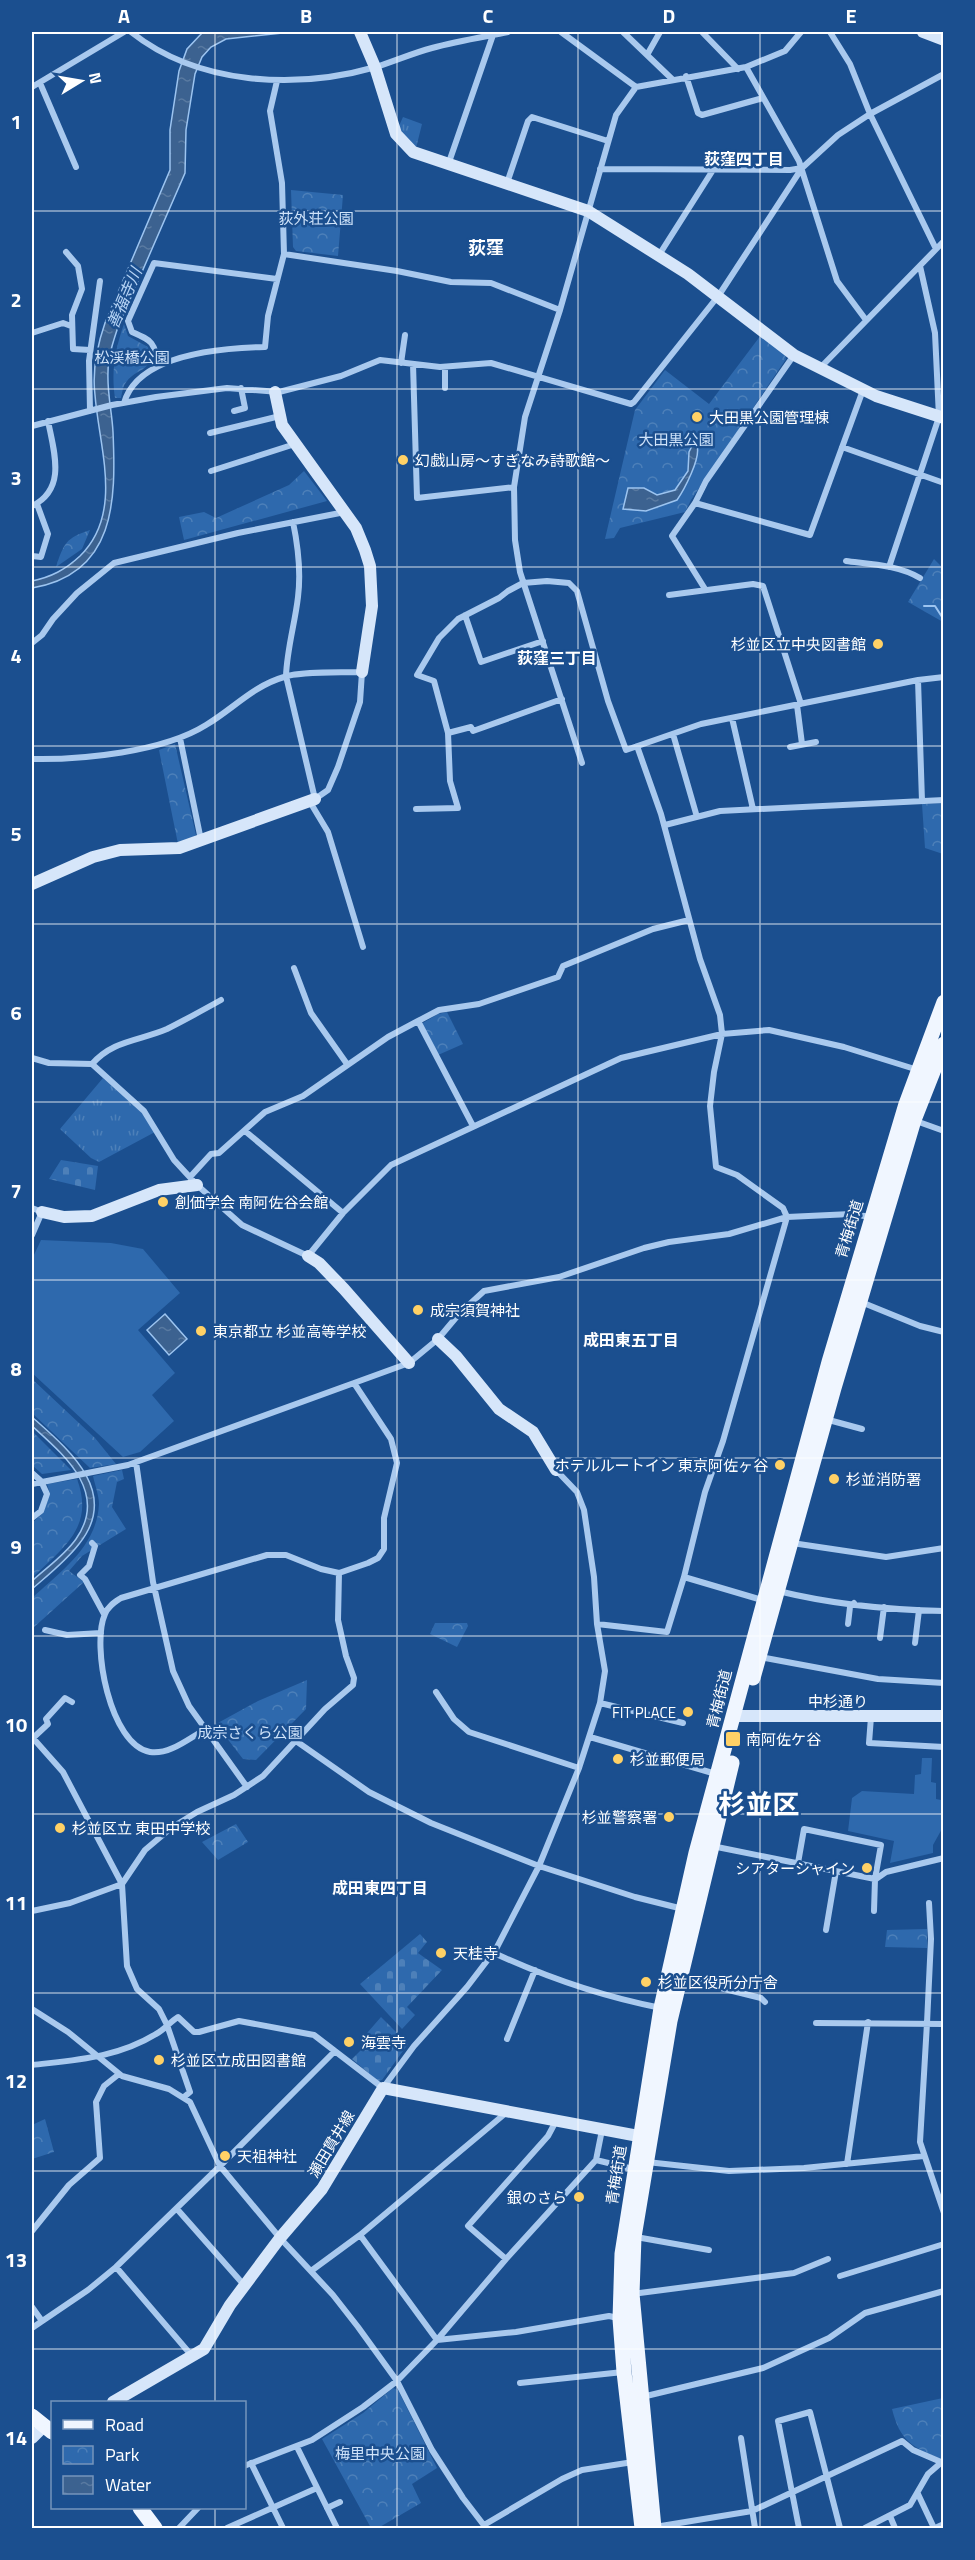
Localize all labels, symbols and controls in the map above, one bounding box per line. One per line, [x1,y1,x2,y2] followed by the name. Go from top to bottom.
[118,0,130,31] text: A
[300,0,312,31] text: B
[483,0,494,31] text: C
[663,0,675,31] text: D
[845,0,857,31] text: E
[51,51,111,111] north arrow
[83,70,109,86] text: N
[10,106,22,137] text: 1
[704,147,784,171] district label: 荻窪四丁目
[278,207,354,230] park label: 荻外荘公園
[468,234,504,261] district label: 荻窪
[100,262,148,332] water label: 善福寺川
[10,284,22,315] text: 2
[94,346,170,369] park label: 松渓橋公園
[709,406,829,429] place label: 大田黒公園管理棟
[690,410,704,424] marker: 大田黒公園管理棟
[638,428,714,451] park label: 大田黒公園
[415,449,610,472] place label: 幻戯山房～すぎなみ詩歌館～
[396,453,410,467] marker: 幻戯山房～すぎなみ詩歌館～
[10,462,22,493] text: 3
[731,633,866,656] place label: 杉並区立中央図書館
[871,637,885,651] marker: 杉並区立中央図書館
[10,640,22,671] text: 4
[517,646,597,670] district label: 荻窪三丁目
[10,818,22,849] text: 5
[10,997,22,1028] text: 6
[10,1175,22,1206] text: 7
[175,1191,328,1214] place label: 創価学会 南阿佐谷会館
[156,1195,170,1209] marker: 創価学会 南阿佐谷会館
[829,1197,869,1261] street label: 青梅街道
[430,1299,520,1322] place label: 成宗須賀神社
[411,1303,425,1317] marker: 成宗須賀神社
[213,1320,366,1343] place label: 東京都立 杉並高等学校
[194,1324,208,1338] marker: 東京都立 杉並高等学校
[583,1328,679,1352] district label: 成田東五丁目
[10,1353,22,1384] text: 8
[555,1454,768,1477] place label: ホテルルートイン 東京阿佐ヶ谷
[773,1458,787,1472] marker: ホテルルートイン 東京阿佐ヶ谷
[846,1468,921,1491] place label: 杉並消防署
[827,1472,841,1486] marker: 杉並消防署
[10,1531,22,1562] text: 9
[701,1667,737,1731] street label: 青梅街道
[808,1690,868,1713] street label: 中杉通り
[612,1701,676,1724] place label: FIT PLACE
[681,1705,695,1719] marker: FIT PLACE
[5,1709,27,1740] text: 10
[197,1721,303,1744] park label: 成宗さくら公園
[746,1728,821,1751] place label: 南阿佐ケ谷
[724,1730,742,1748] marker: 南阿佐ケ谷
[630,1748,705,1771] place label: 杉並郵便局
[611,1752,625,1766] marker: 杉並郵便局
[719,1783,800,1824] district label: 杉並区
[582,1806,657,1829] place label: 杉並警察署
[662,1810,676,1824] marker: 杉並警察署
[72,1817,210,1840] place label: 杉並区立 東田中学校
[53,1821,67,1835] marker: 杉並区立 東田中学校
[735,1857,855,1880] place label: シアターシャイン
[860,1861,874,1875] marker: シアターシャイン
[332,1876,428,1900] district label: 成田東四丁目
[5,1887,27,1918] text: 11
[453,1942,498,1965] place label: 天桂寺
[434,1946,448,1960] marker: 天桂寺
[658,1971,778,1994] place label: 杉並区役所分庁舎
[639,1975,653,1989] marker: 杉並区役所分庁舎
[361,2031,406,2054] place label: 海雲寺
[342,2035,356,2049] marker: 海雲寺
[171,2049,306,2072] place label: 杉並区立成田図書館
[152,2053,166,2067] marker: 杉並区立成田図書館
[5,2065,27,2096] text: 12
[302,2106,360,2182] street label: 瀬田貫井線
[600,2144,632,2206] street label: 青梅街道
[237,2145,297,2168] place label: 天祖神社
[218,2149,232,2163] marker: 天祖神社
[507,2186,567,2209] place label: 銀のさら
[572,2190,586,2204] marker: 銀のさら
[5,2244,27,2275] text: 13
[51,2401,246,2509] legend
[105,2411,144,2438] text: Road
[5,2422,27,2453] text: 14
[105,2441,140,2468] text: Park
[335,2442,425,2465] park label: 梅里中央公園
[105,2471,151,2498] text: Water

